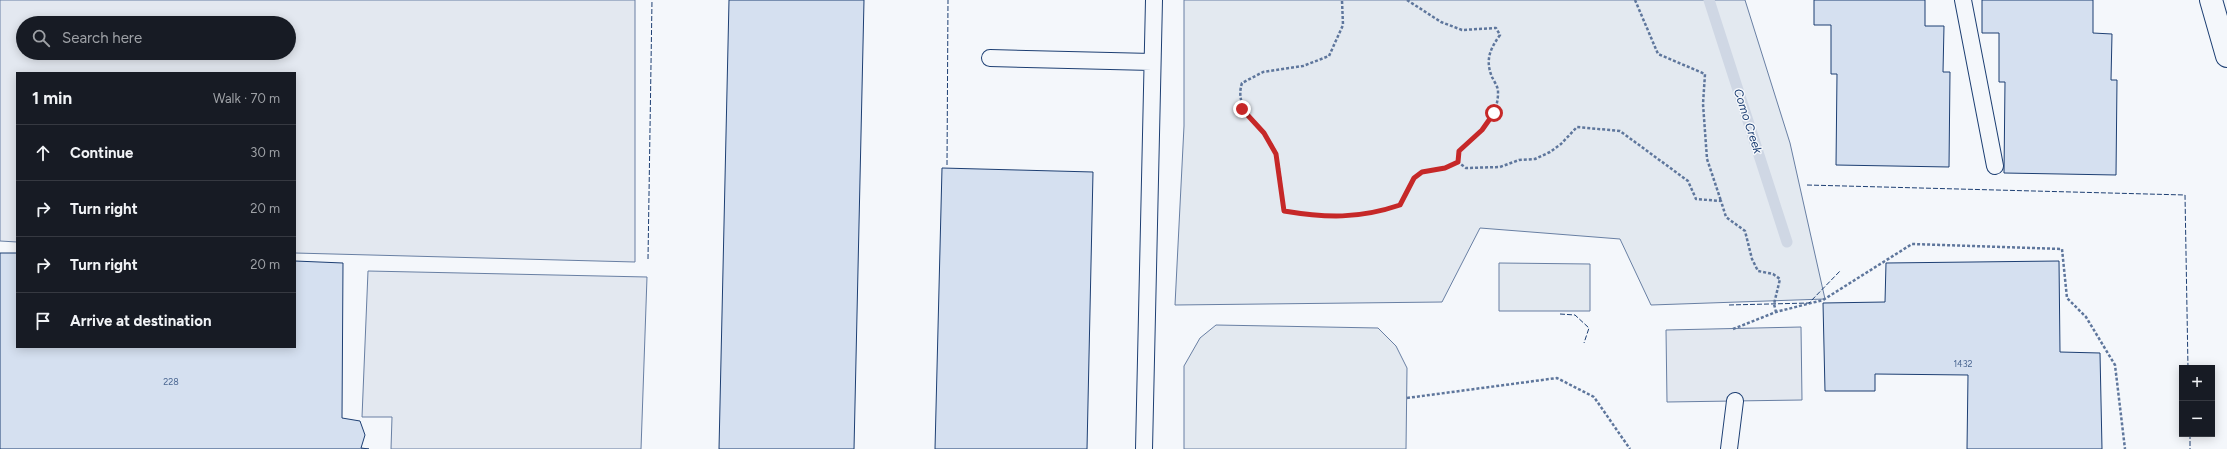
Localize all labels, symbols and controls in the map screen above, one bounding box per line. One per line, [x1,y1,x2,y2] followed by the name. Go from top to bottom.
[16,16,296,60] search box
[30,27,52,49] icon: search
[62,29,142,47] text: Search here
[1731,87,1765,156] water label: Como Creek
[32,88,72,108] text: 1 min
[213,91,280,106] text: Walk · 70 m
[1233,100,1251,118] route end
[1485,104,1503,122] route start
[32,142,54,164] icon: ahead
[70,144,133,162] text: Continue
[250,145,280,160] text: 30 m
[32,198,54,220] icon: right
[70,200,138,218] text: Turn right
[250,201,280,216] text: 20 m
[32,254,54,276] icon: right
[70,256,138,274] text: Turn right
[250,257,280,272] text: 20 m
[32,310,54,332] icon: arrive
[70,312,211,330] text: Arrive at destination
[1953,358,1973,369] house number: 1432
[2179,365,2215,437] map controls
[2179,365,2215,401] button: +
[163,376,179,387] house number: 228
[2179,401,2215,437] button: −

